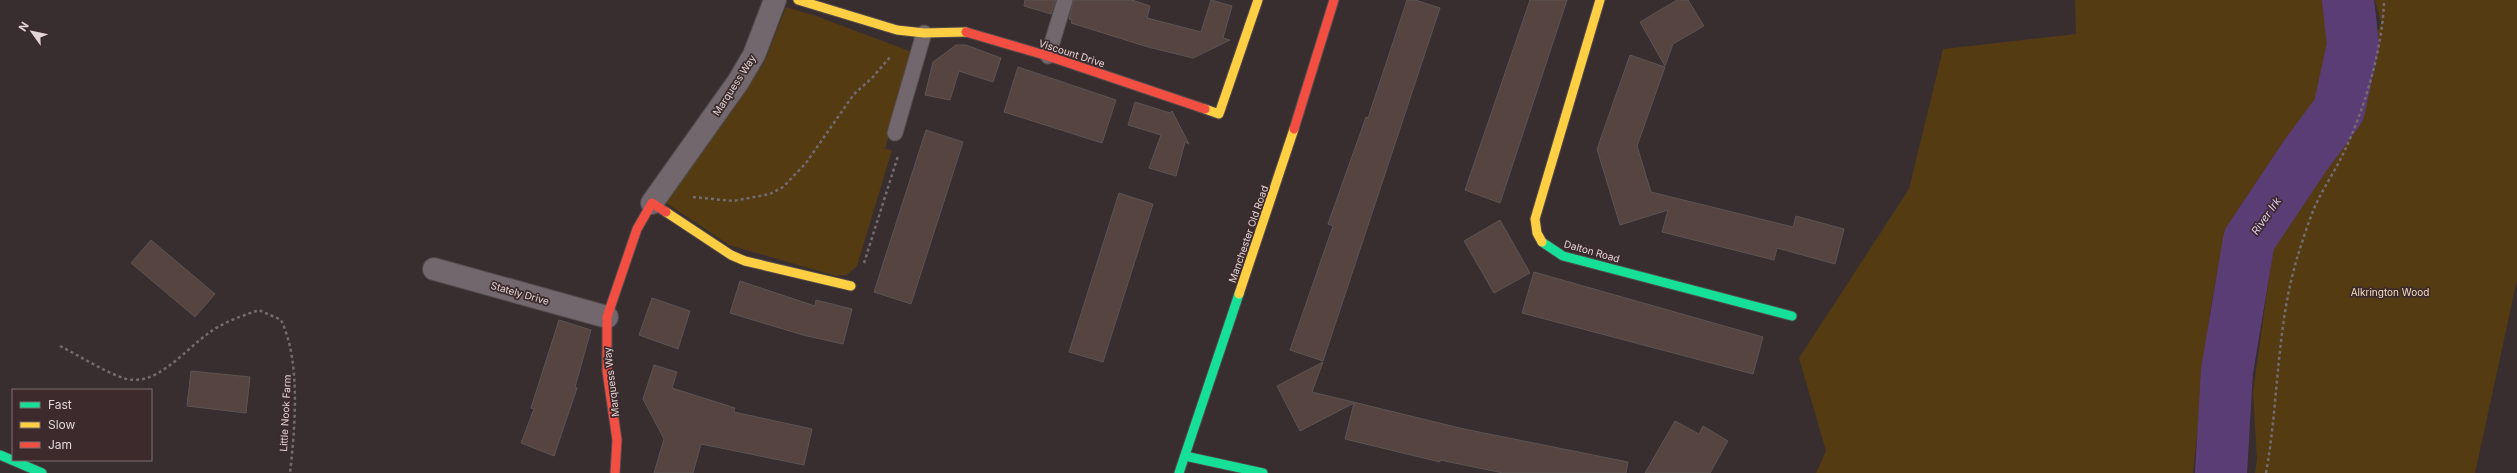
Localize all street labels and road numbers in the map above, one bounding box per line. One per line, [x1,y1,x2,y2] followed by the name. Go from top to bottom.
[1037,37,1107,69] street label: Viscount Drive
[710,52,758,118] street label: Marquess Way
[1226,184,1270,284] street label: Manchester Old Road
[1563,237,1621,265] street label: Dalton Road
[489,279,551,307] street label: Stately Drive
[601,346,621,417] street label: Marquess Way
[277,374,293,452] street label: Little Nook Farm

